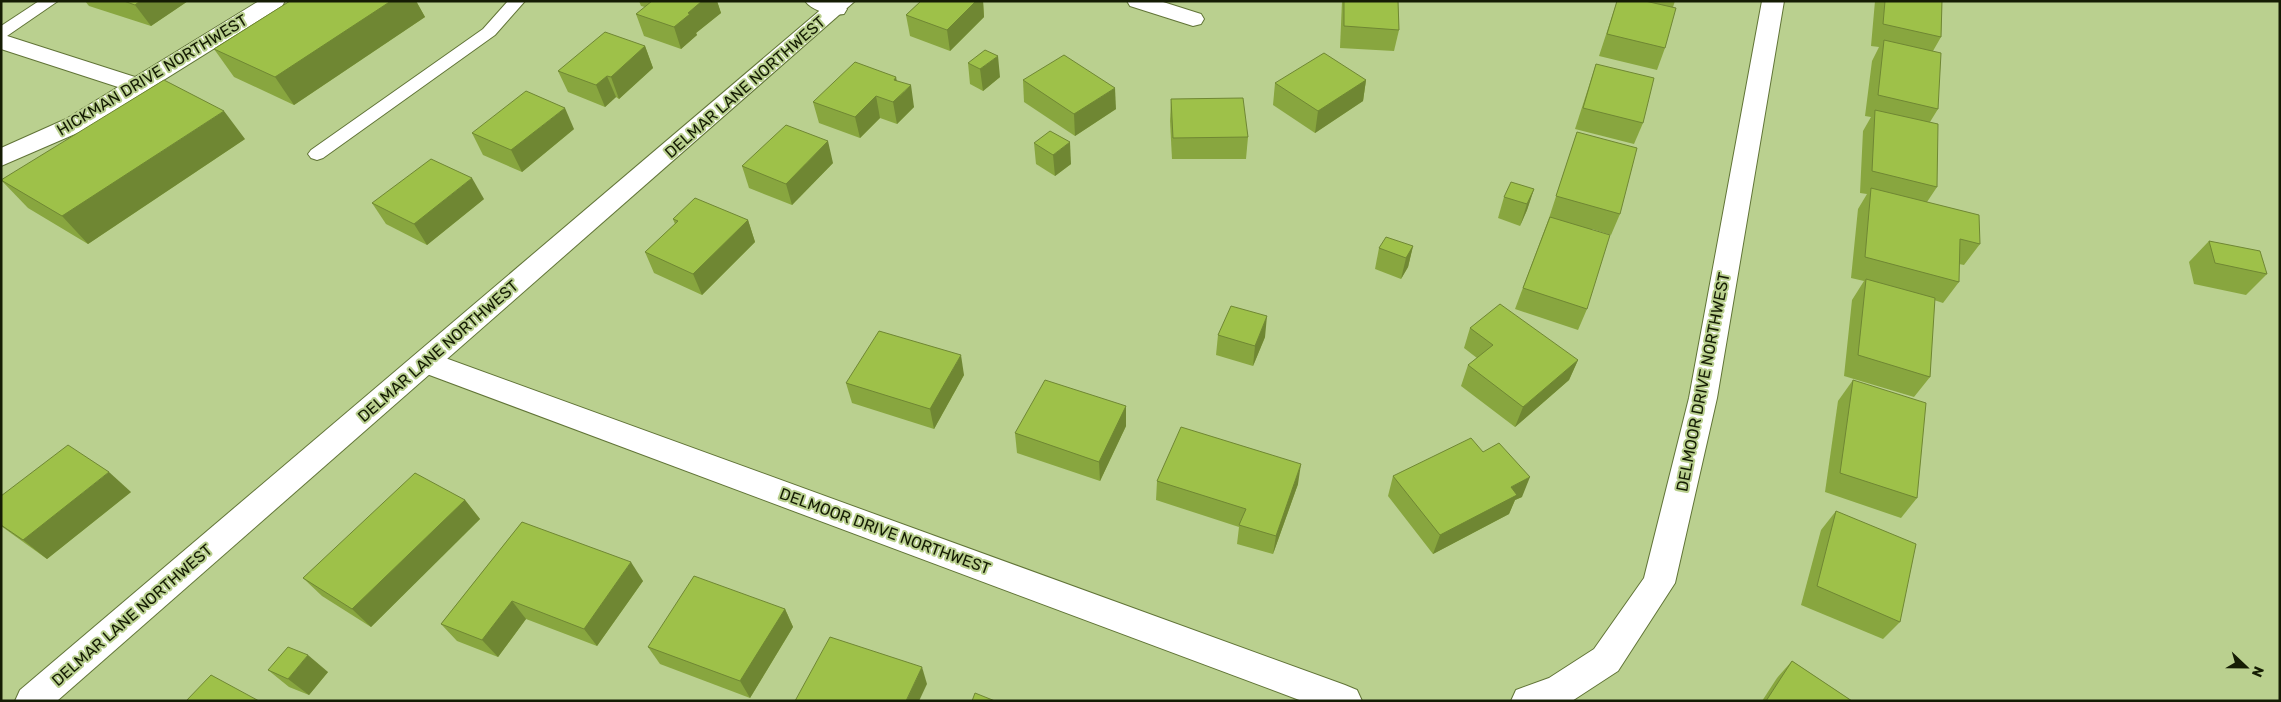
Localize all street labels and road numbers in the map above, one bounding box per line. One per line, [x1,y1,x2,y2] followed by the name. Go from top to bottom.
[53,10,251,140] street label: HICKMAN DRIVE NORTHWEST
[661,12,829,162] street label: DELMAR LANE NORTHWEST
[1672,271,1734,493] street label: DELMOOR DRIVE NORTHWEST
[354,276,522,426] street label: DELMAR LANE NORTHWEST
[777,484,993,578] street label: DELMOOR DRIVE NORTHWEST
[48,540,216,690] street label: DELMAR LANE NORTHWEST

